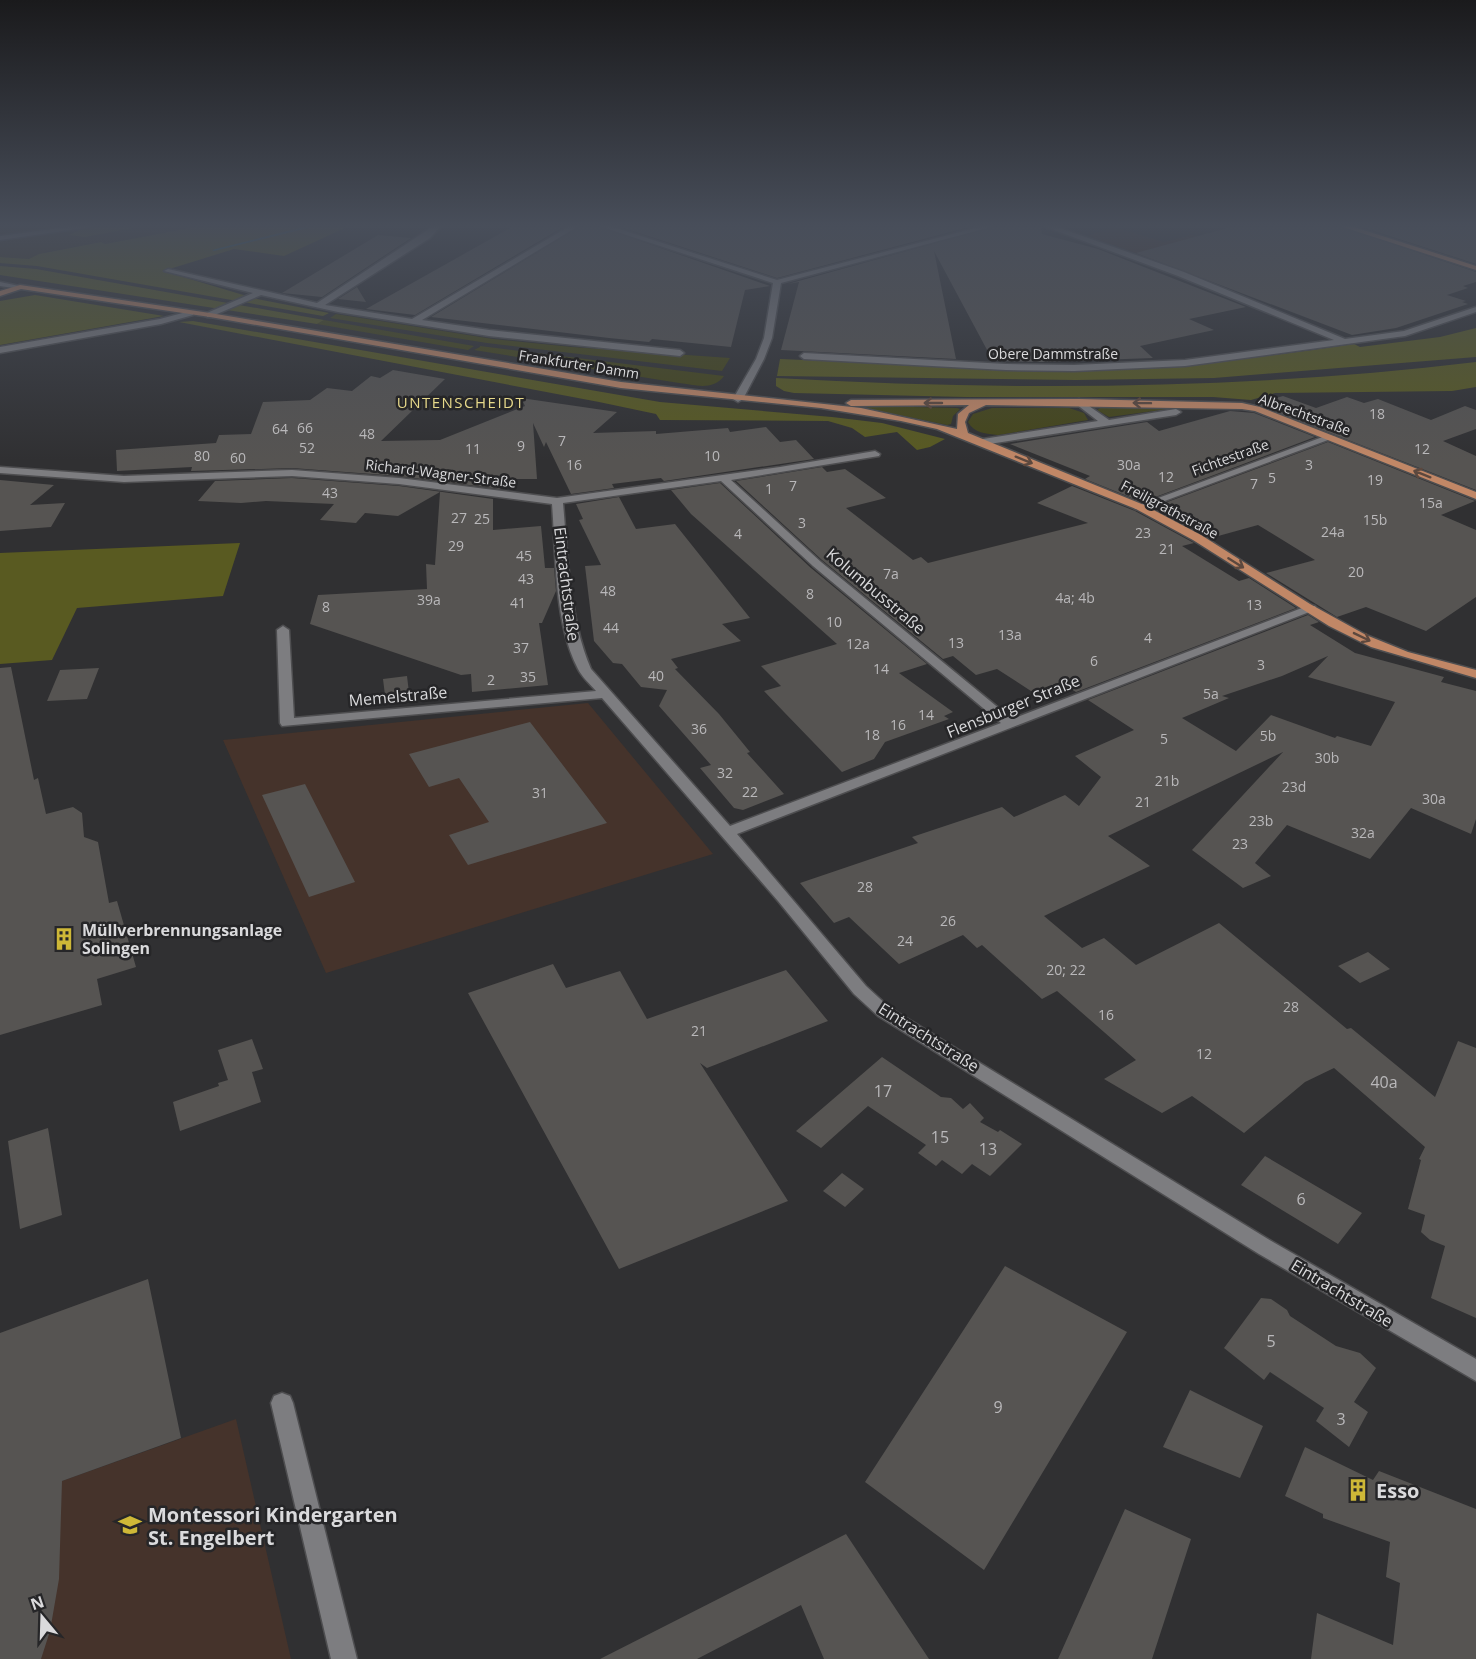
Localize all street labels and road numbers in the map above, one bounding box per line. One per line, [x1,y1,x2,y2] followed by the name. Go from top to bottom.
[988,344,1118,363] street label: Obere Dammstraße
[517,345,641,383] street label: Frankfurter Damm
[1256,389,1354,439] street label: Albrechtstraße
[1189,434,1271,480] street label: Fichtestraße
[365,454,518,492] street label: Richard-Wagner-Straße
[1118,475,1222,543] street label: Freiligrathstraße
[549,526,585,642] street label: Eintrachtstraße
[822,543,930,639] street label: Kolumbusstraße
[943,669,1083,743] street label: Flensburger Straße
[348,681,448,711] street label: Memelstraße
[875,997,983,1077] street label: Eintrachtstraße
[1287,1254,1397,1332] street label: Eintrachtstraße

